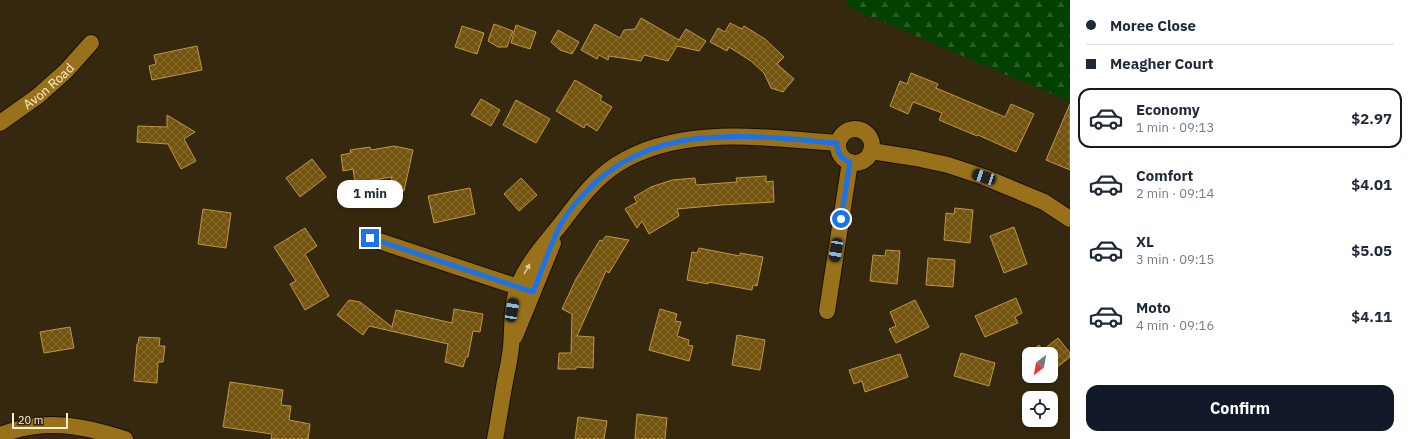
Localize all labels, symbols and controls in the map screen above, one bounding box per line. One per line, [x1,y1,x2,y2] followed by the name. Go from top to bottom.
[1110,16,1196,35] text: Moree Close
[1110,54,1214,73] text: Meagher Court
[20,59,78,113] street label: Avon Road
[1088,100,1124,136] icon: car
[1136,100,1200,119] text: Economy
[1351,109,1392,128] text: $2.97
[1136,119,1214,136] text: 1 min · 09:13
[1088,166,1124,202] icon: car
[1136,166,1193,185] text: Comfort
[971,168,997,186] car
[1351,175,1392,194] text: $4.01
[337,180,403,208] callout: 1 min
[353,185,387,202] text: 1 min
[1136,185,1214,202] text: 2 min · 09:14
[832,210,850,228] route start
[361,229,379,247] route end
[1088,232,1124,268] icon: car
[1136,232,1154,251] text: XL
[828,237,844,263] car
[1351,241,1392,260] text: $5.05
[1136,251,1214,268] text: 3 min · 09:15
[524,263,531,275] one-way arrow
[504,297,520,323] car
[1088,298,1124,334] icon: car
[1136,298,1171,317] text: Moto
[1351,307,1392,326] text: $4.11
[1136,317,1214,334] text: 4 min · 09:16
[1022,347,1058,383] north arrow
[1022,347,1058,427] map controls
[1086,385,1394,431] button: Confirm
[1022,391,1058,427] button: locate
[12,411,68,430] scale bar
[18,413,43,427] text: 20 m

